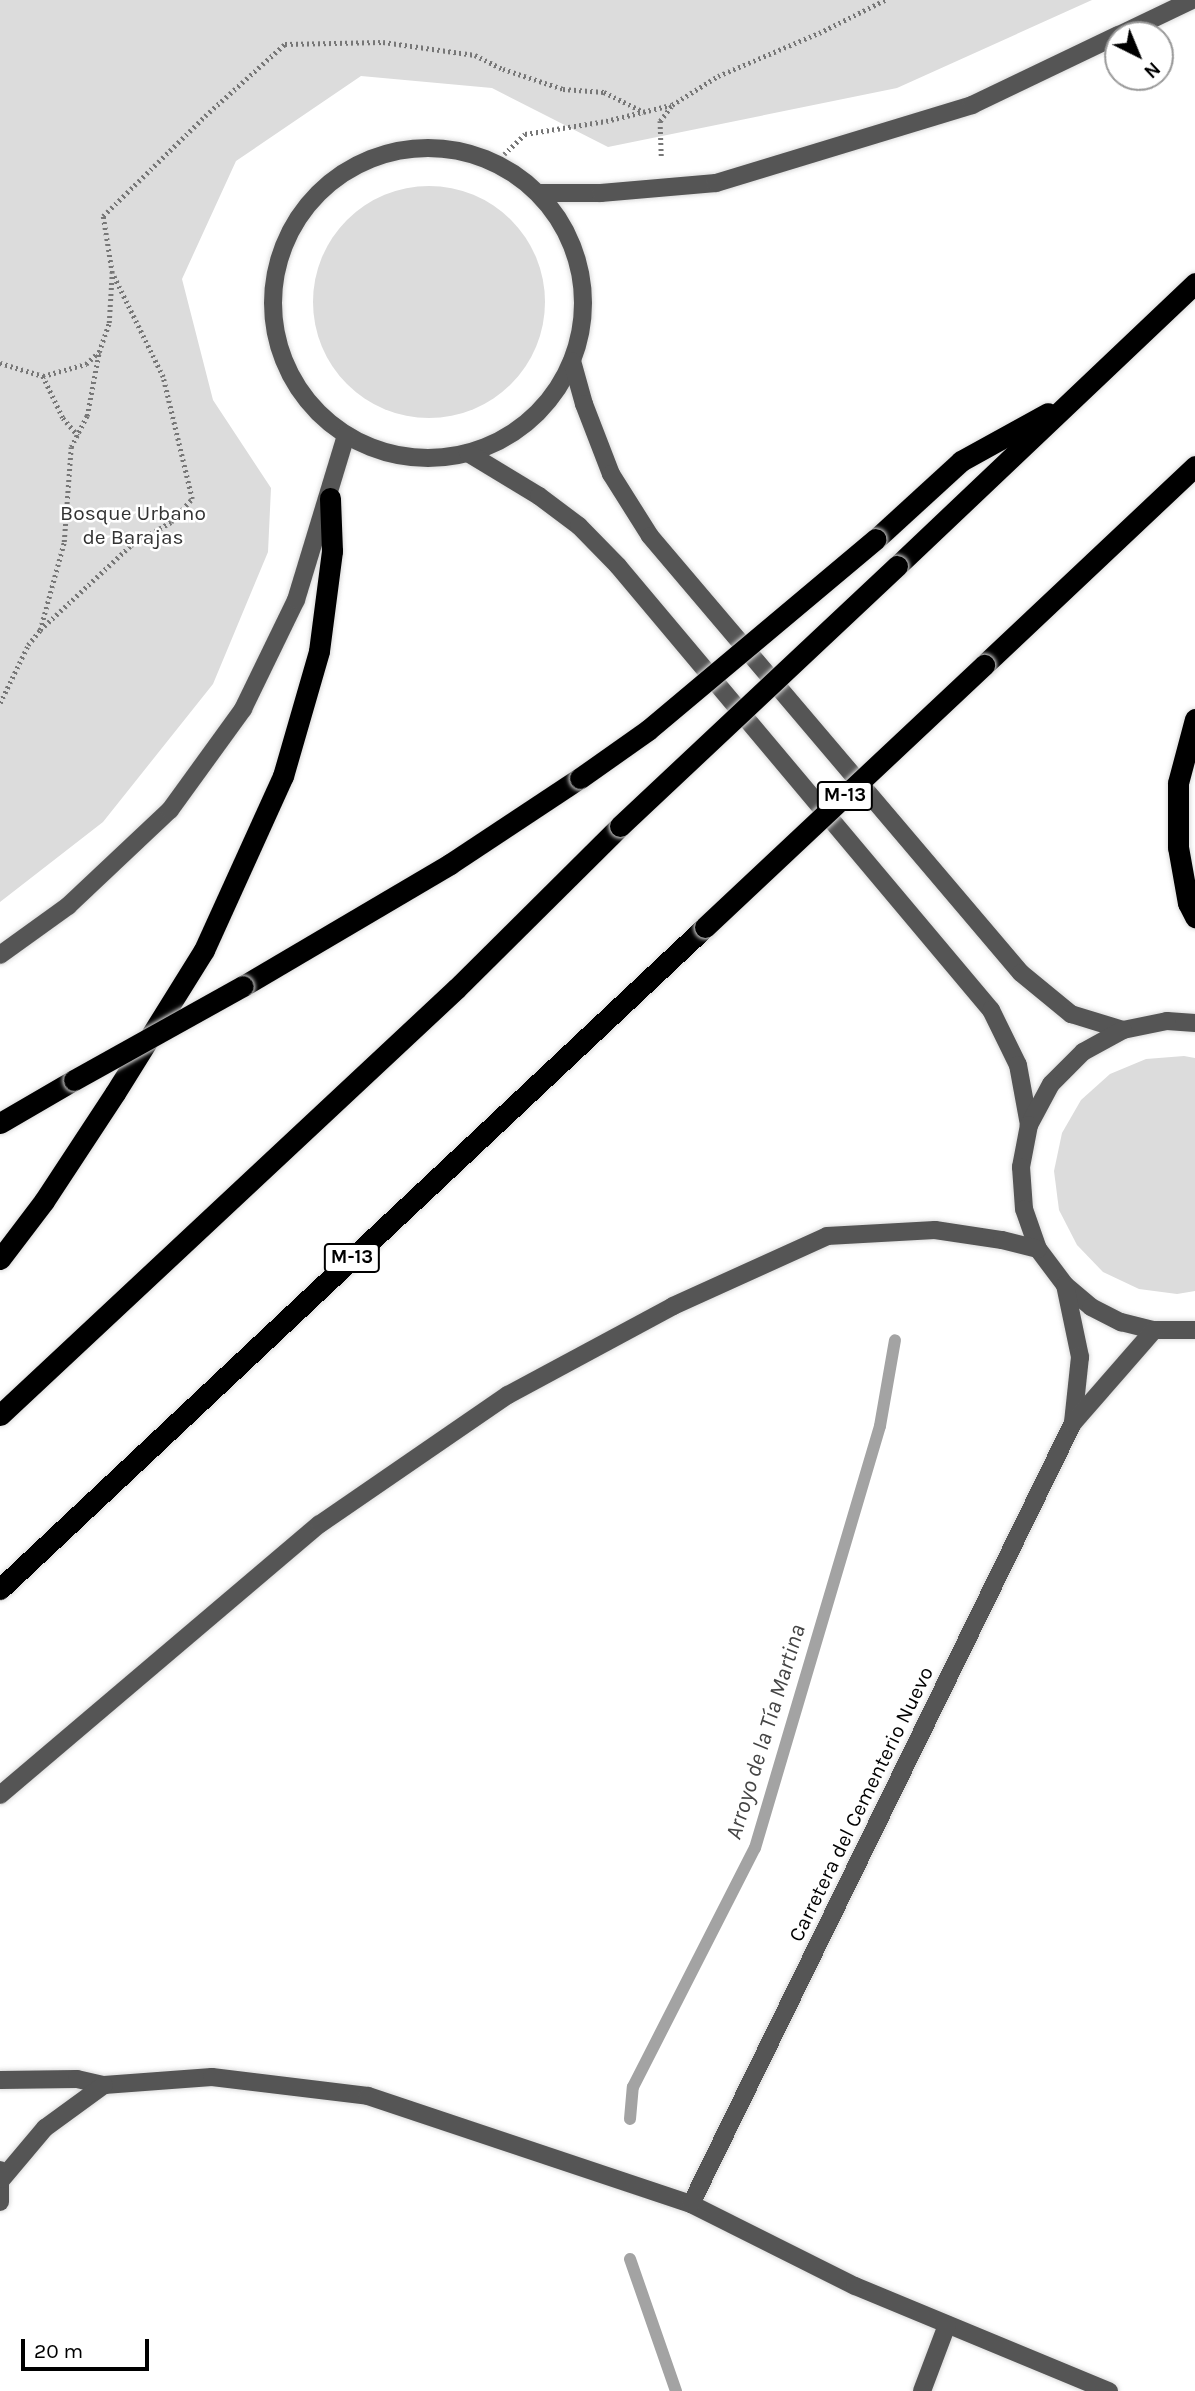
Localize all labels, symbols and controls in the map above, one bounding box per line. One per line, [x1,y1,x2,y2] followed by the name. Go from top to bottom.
[1104,21,1174,91] north arrow
[1139,57,1164,83] text: N
[60,500,206,550] park label: Bosque Urbano de Barajas
[815,780,875,811] road number: M-13
[322,1242,382,1274] road number: M-13
[720,1621,812,1843] water label: Arroyo de la Tía Martina
[783,1662,939,1946] street label: Carretera del Cementerio Nuevo
[24,2324,152,2368] scale bar
[34,2339,83,2363] text: 20 m

